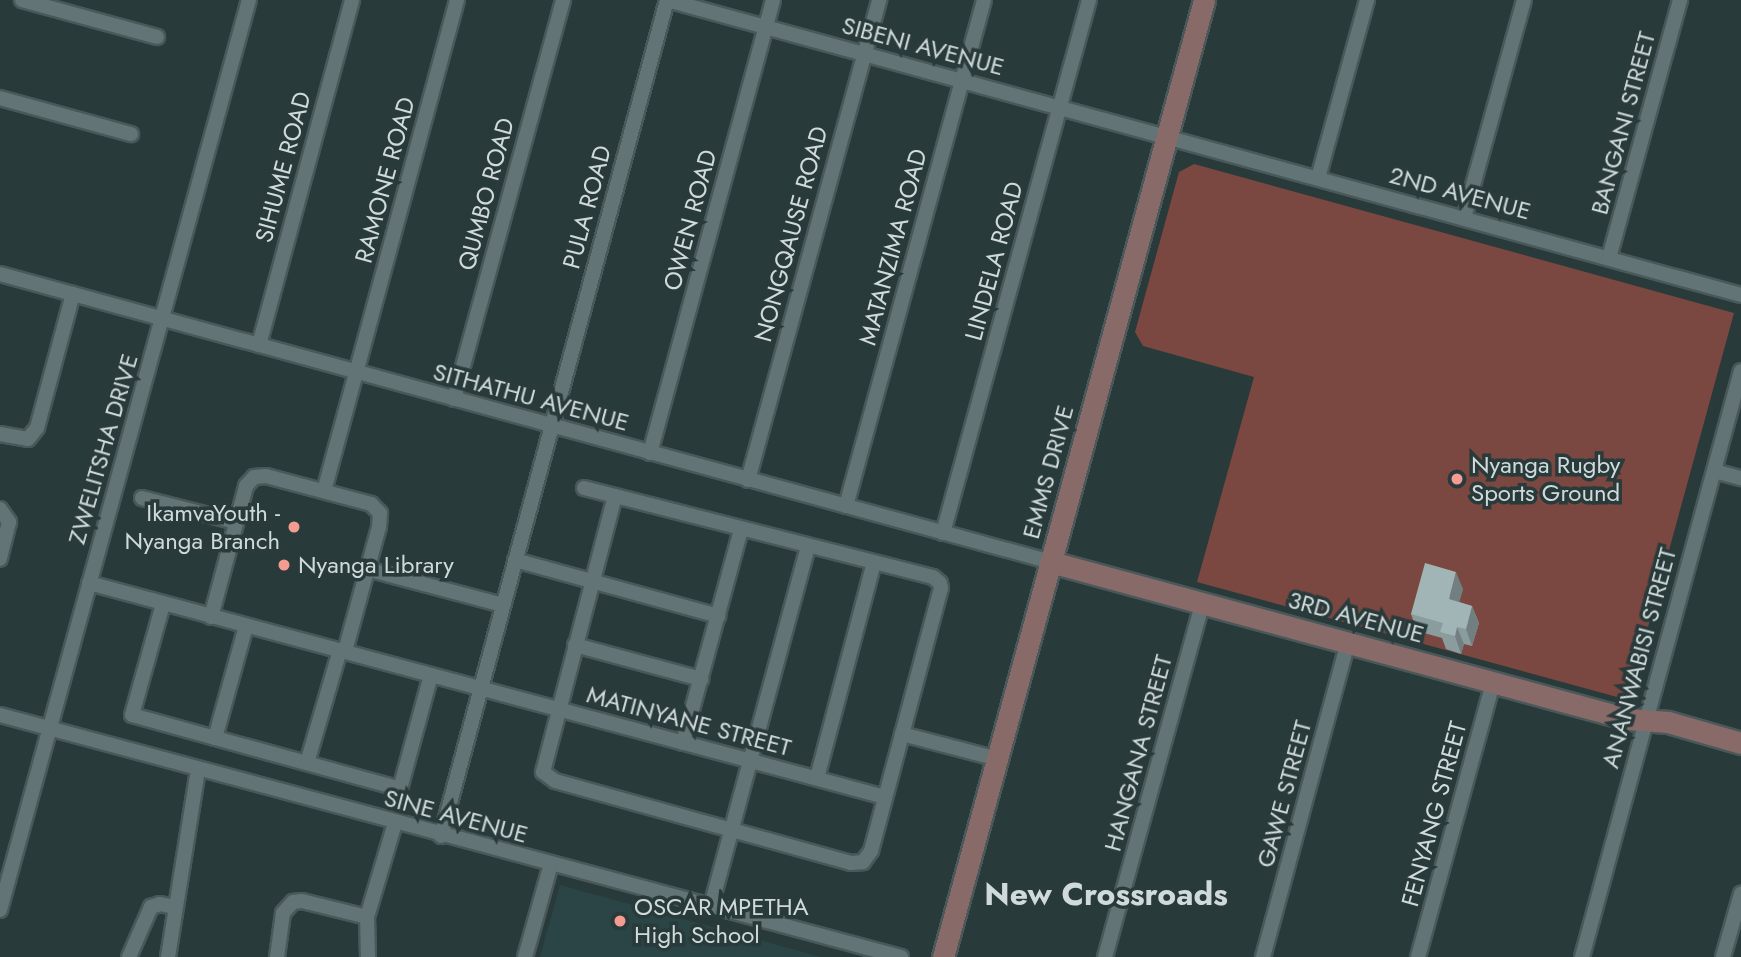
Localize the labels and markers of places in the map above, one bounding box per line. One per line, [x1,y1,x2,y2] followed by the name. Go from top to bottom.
[1471,451,1620,507] place label: Nyanga Rugby Sports Ground
[1449,471,1465,487] marker: Nyanga Rugby Sports Ground
[124,499,280,555] place label: IkamvaYouth - Nyanga Branch
[286,519,302,535] marker: IkamvaYouth - Nyanga Branch
[298,551,454,579] place label: Nyanga Library
[276,557,292,573] marker: Nyanga Library
[634,893,809,949] place label: OSCAR MPETHA High School
[612,913,628,929] marker: OSCAR MPETHA High School

